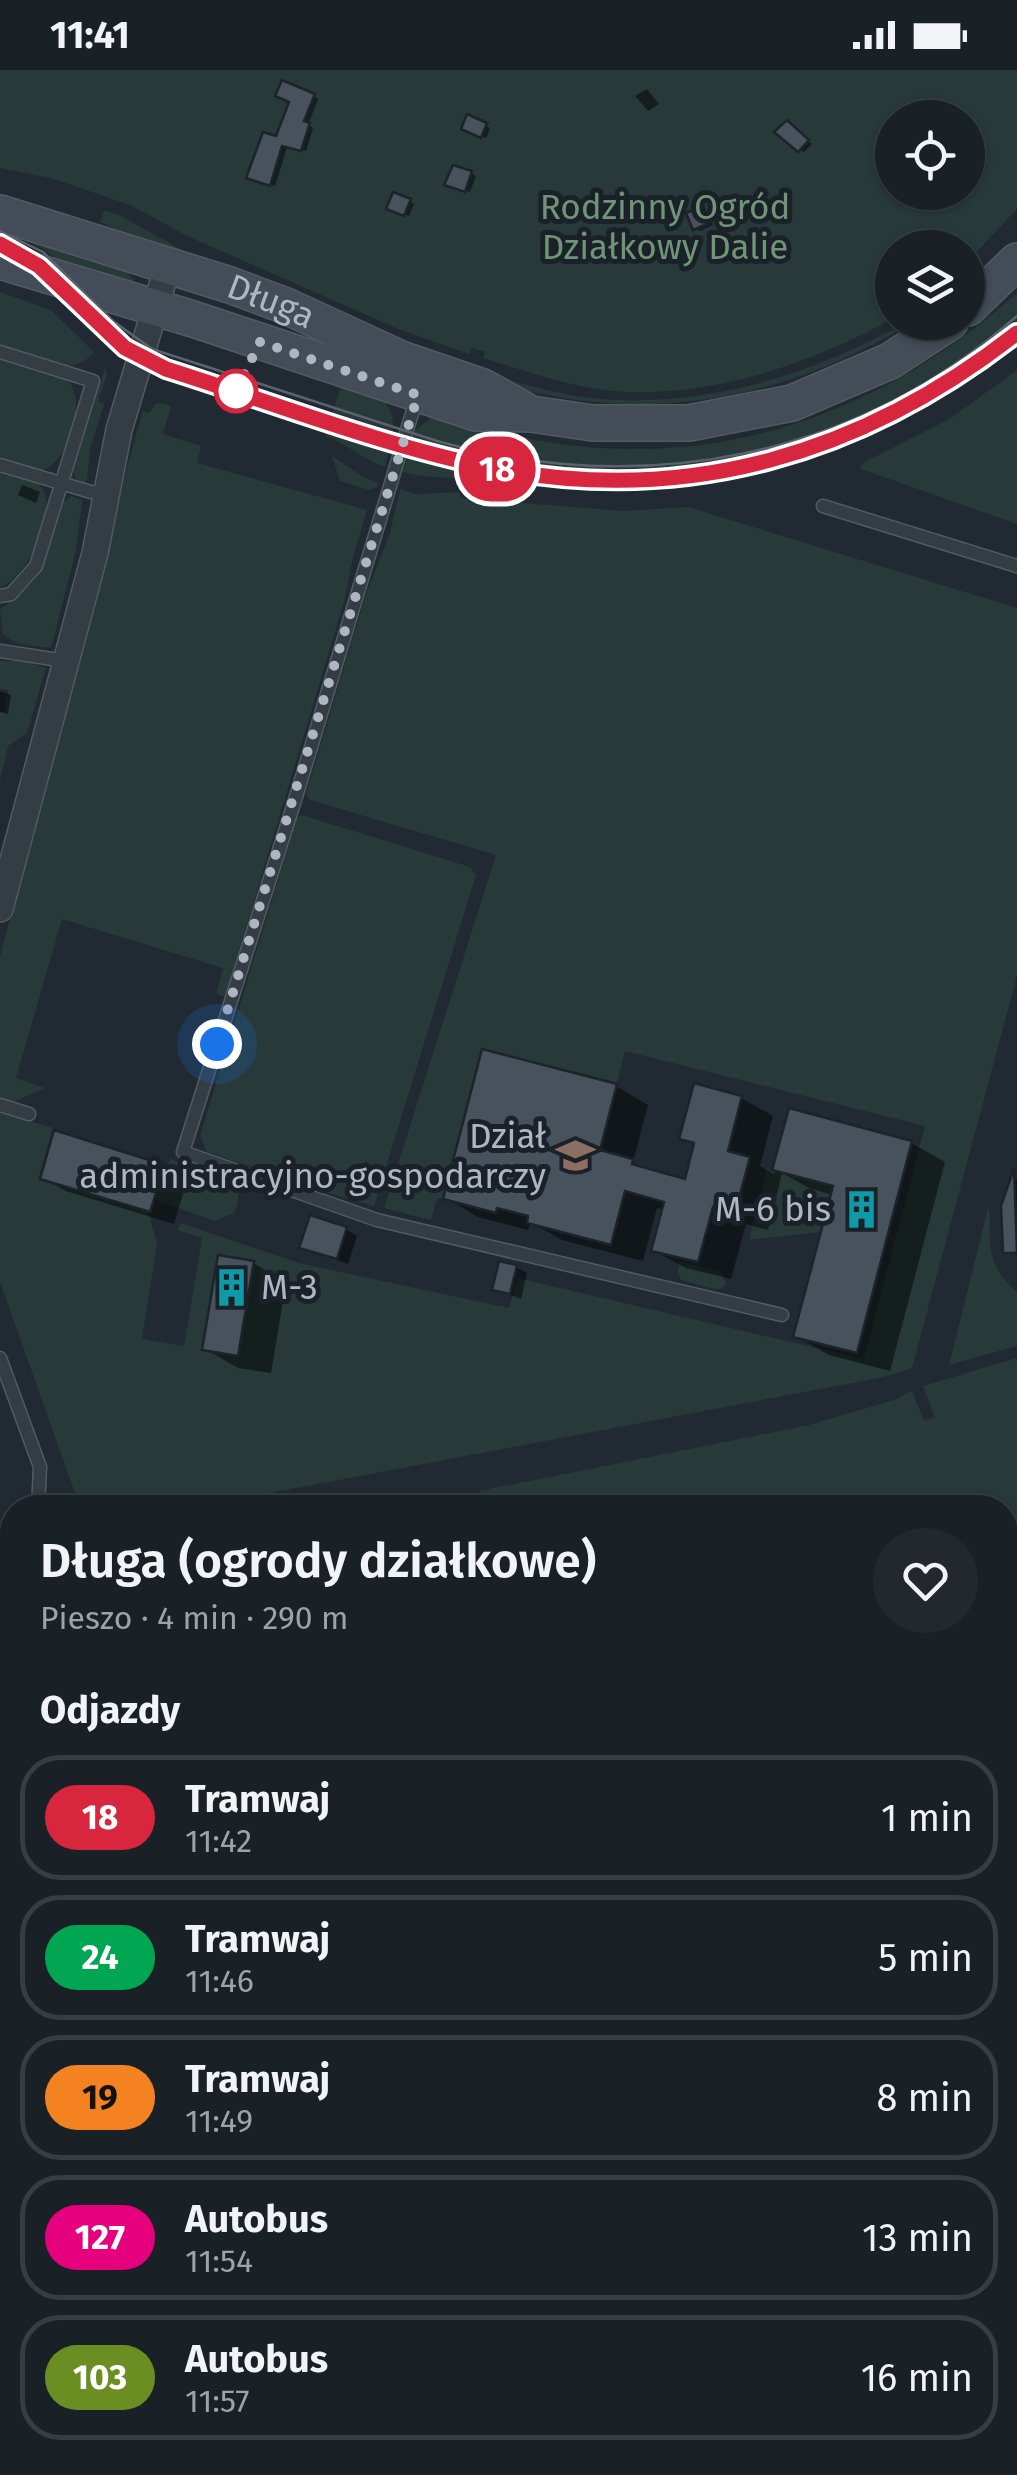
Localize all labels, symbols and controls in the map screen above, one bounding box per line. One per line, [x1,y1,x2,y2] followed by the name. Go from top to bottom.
[50,12,130,58] text: 11:41
[875,100,985,340] map controls
[875,100,985,210] button: locate
[540,186,790,268] park label: Rodzinny Ogród Działkowy Dalie
[875,230,985,340] button: layers
[221,265,321,337] street label: Długa
[215,370,257,412] unlabelled marker
[452,436,542,502] line badge: 18
[479,448,515,490] text: 18
[192,1019,242,1069] your location
[79,1115,546,1197] place label: Dział administracyjno-gospodarczy
[555,1135,597,1177] school or university icon: Dział administracyjno-gospodarczy
[715,1188,831,1230] place label: M-6 bis
[840,1188,882,1230] building icon: M-6 bis
[210,1266,252,1308] building icon: M-3
[261,1266,318,1308] place label: M-3
[873,1528,978,1633] button: heart
[40,1532,596,1590] text: Długa (ogrody działkowe)
[40,1599,349,1637] text: Pieszo · 4 min · 290 m
[40,1687,180,1733] text: Odjazdy
[185,1776,330,1822] text: Tramwaj
[881,1795,973,1841] text: 1 min
[82,1796,118,1838] text: 18
[185,1822,252,1860] text: 11:42
[185,1916,330,1962] text: Tramwaj
[878,1935,973,1981] text: 5 min
[82,1936,118,1978] text: 24
[185,1962,254,2000] text: 11:46
[185,2056,330,2102] text: Tramwaj
[876,2075,973,2121] text: 8 min
[82,2076,118,2118] text: 19
[185,2102,253,2140] text: 11:49
[185,2196,328,2242] text: Autobus
[862,2215,973,2261] text: 13 min
[75,2216,125,2258] text: 127
[185,2242,253,2280] text: 11:54
[185,2336,328,2382] text: Autobus
[861,2355,973,2401] text: 16 min
[73,2356,127,2398] text: 103
[185,2382,250,2420] text: 11:57

